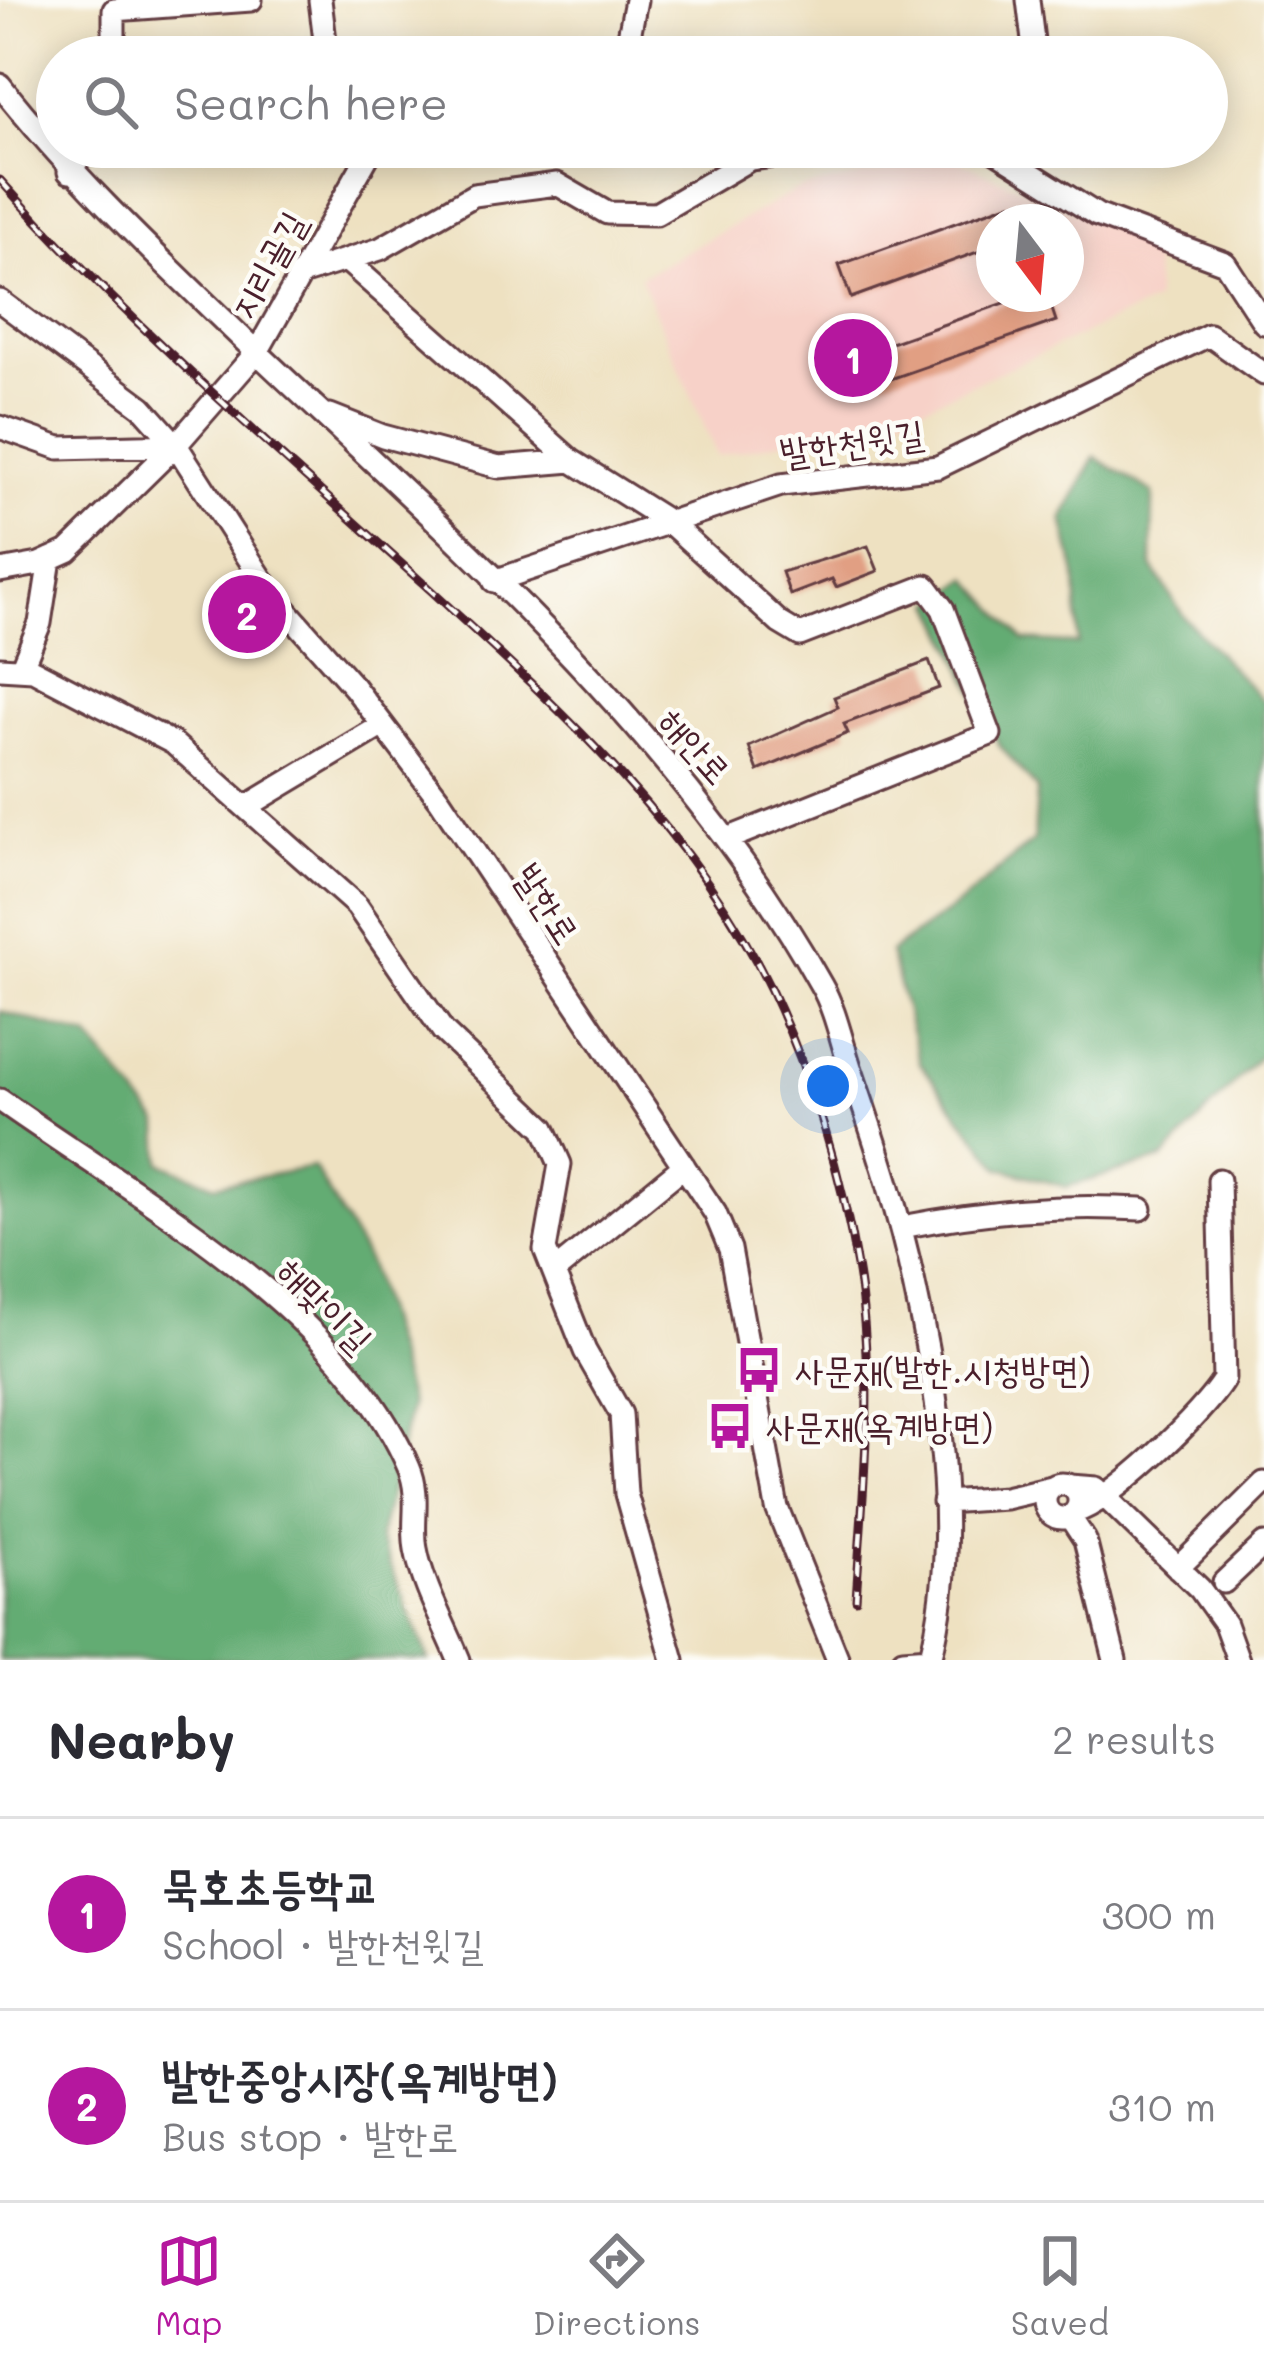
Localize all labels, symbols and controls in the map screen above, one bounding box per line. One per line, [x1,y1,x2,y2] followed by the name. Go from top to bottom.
[36,36,1228,168] search box
[78,69,144,135] icon: search
[174,73,448,131] text: Search here
[218,202,315,326] street label: 지리골길
[976,204,1084,312] north arrow
[814,313,892,403] pin: 1
[777,408,927,475] street label: 발한천윗길
[208,569,286,659] pin: 2
[650,697,743,793] street label: 해안로
[505,854,592,952] street label: 발한로
[798,1056,858,1116] your location
[268,1246,384,1362] street label: 해맞이길
[734,1345,784,1395] bus stop icon: 사문재(발한.시청방면)
[795,1345,1091,1392] place label: 사문재(발한.시청방면)
[705,1401,755,1451] bus stop icon: 사문재(옥계방면)
[766,1401,993,1448] place label: 사문재(옥계방면)
[48,1705,235,1772] text: Nearby
[1052,1713,1216,1764] text: 2 results
[162,1856,379,1914] text: 묵호초등학교
[78,1888,96,1939] text: 1
[1101,1888,1216,1939] text: 300 m
[162,1918,484,1969] text: School · 발한천윗길
[162,2048,558,2106] text: 발한중앙시장(옥계방면)
[76,2080,98,2131] text: 2
[1108,2080,1216,2131] text: 310 m
[162,2110,458,2161] text: Bus stop · 발한로
[155,2228,222,2343] tab: Map
[533,2228,700,2343] tab: Directions
[1011,2228,1109,2343] tab: Saved

